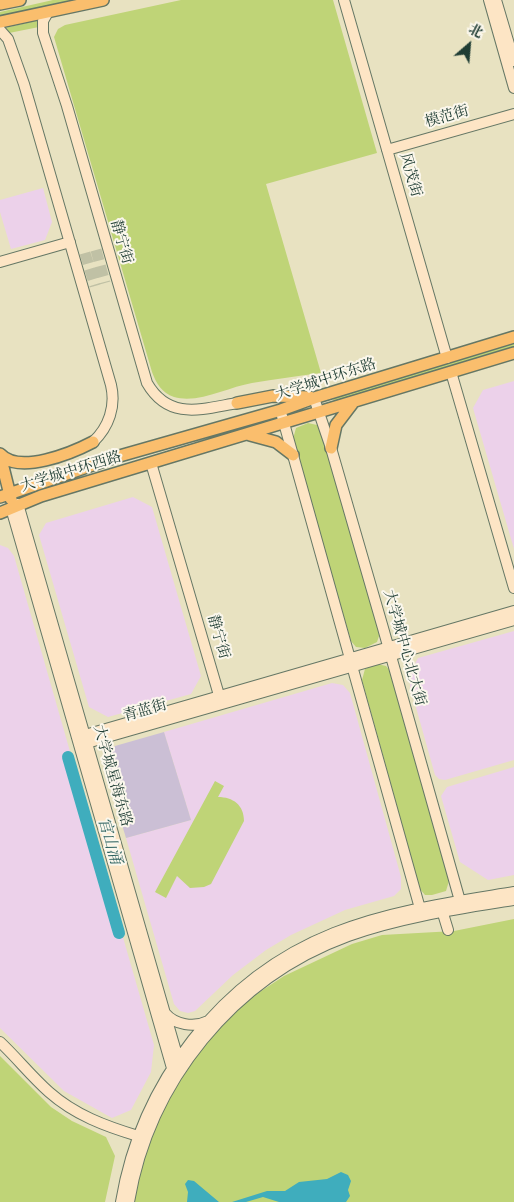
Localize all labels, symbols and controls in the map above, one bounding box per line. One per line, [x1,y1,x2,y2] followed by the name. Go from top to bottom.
[444,20,494,70] north arrow
[466,20,486,42] text: 北
[423,102,471,132] street label: 模范街
[395,151,425,199] street label: 风茂街
[106,218,136,266] street label: 静宁街
[273,355,379,405] street label: 大学城中环东路
[18,448,124,496] street label: 大学城中环西路
[379,588,429,708] street label: 大学城中心北大街
[203,613,233,661] street label: 静宁街
[121,696,169,726] street label: 青蓝街
[89,723,135,829] street label: 大学城星海东路
[93,815,125,867] water label: 官山涌

